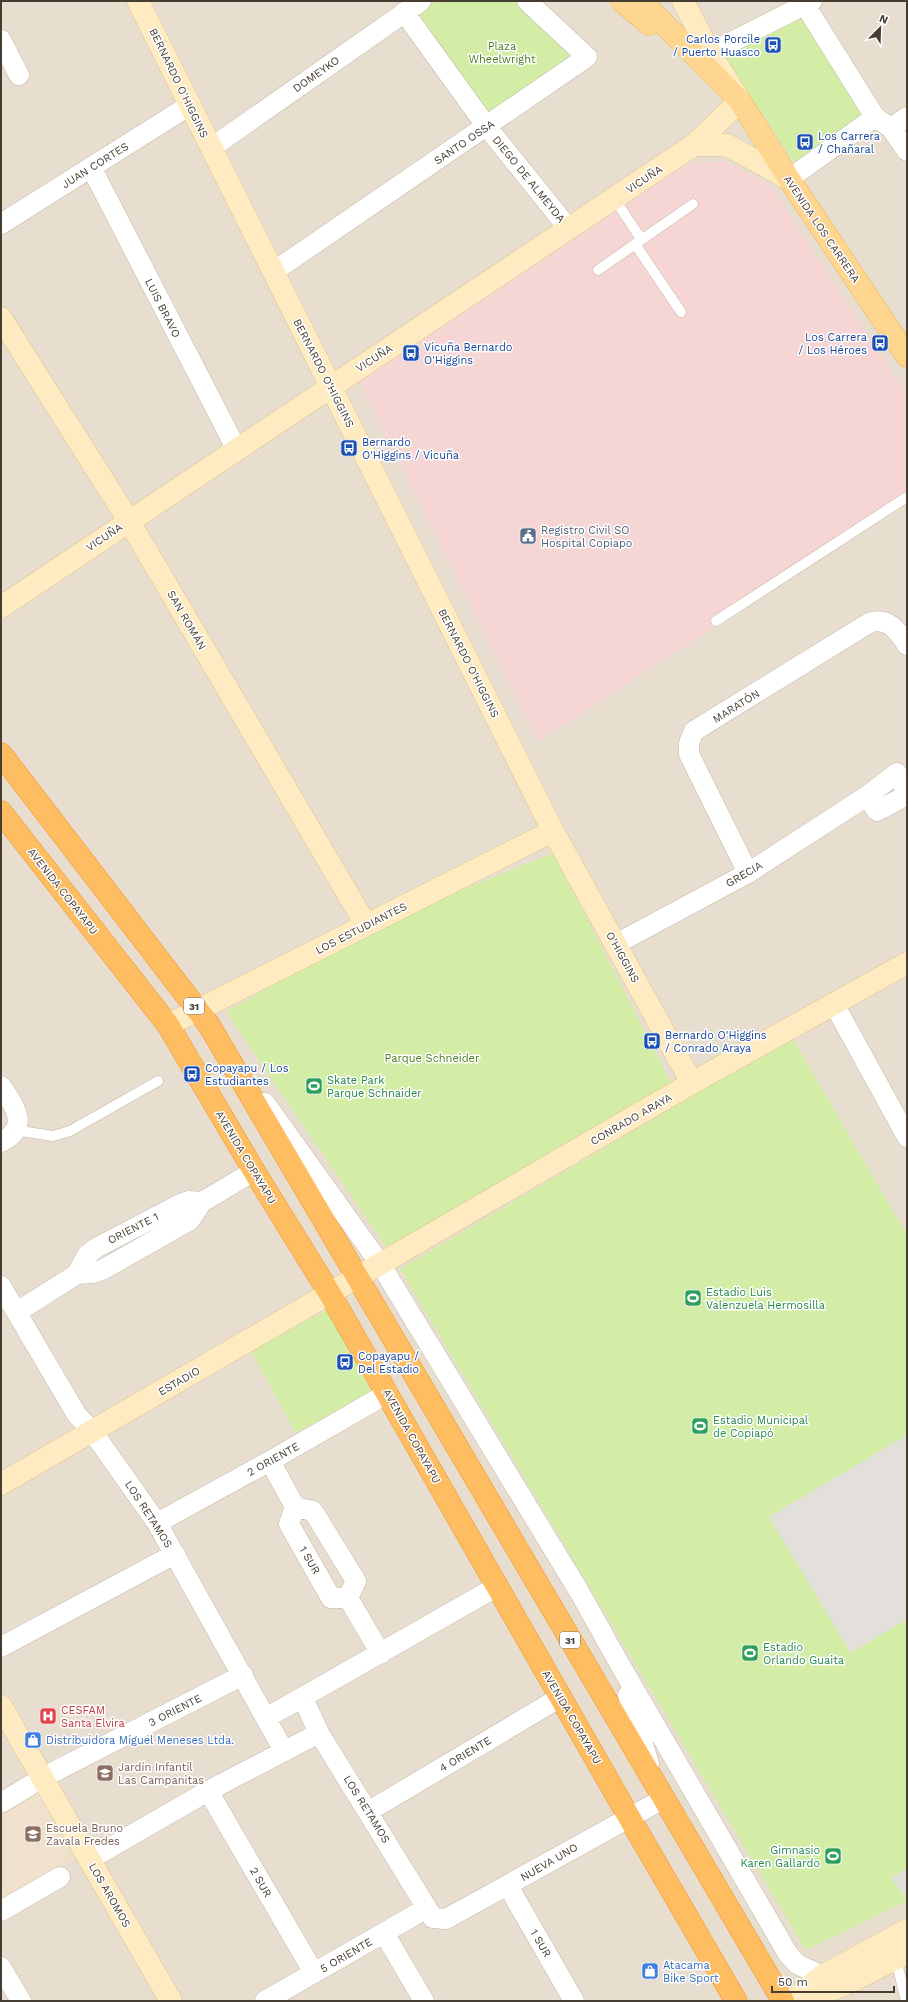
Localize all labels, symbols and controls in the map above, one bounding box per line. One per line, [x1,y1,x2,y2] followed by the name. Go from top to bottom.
[860,8,900,48] north arrow
[877,12,890,27] text: N
[146,26,211,140] street label: BERNARDO O'HIGGINS
[673,33,760,59] place label: Carlos Porcile / Puerto Huasco
[763,35,783,55] bus stop icon: Carlos Porcile / Puerto Huasco
[468,40,536,66] park label: Plaza Wheelwright
[291,54,342,95] street label: DOMEYKO
[432,117,497,167] street label: SANTO OSSA
[818,130,880,156] place label: Los Carrera / Chañaral
[795,132,815,152] bus stop icon: Los Carrera / Chañaral
[490,133,567,225] street label: DIEGO DE ALMEYDA
[59,140,131,191] street label: JUAN CORTES
[624,163,665,196] street label: VICUÑA
[781,173,862,285] street label: AVENIDA LOS CARRERA
[142,277,183,340] street label: LUIS BRAVO
[290,317,357,430] street label: BERNARDO O'HIGGINS
[798,331,867,357] place label: Los Carrera / Los Héroes
[870,333,890,353] bus stop icon: Los Carrera / Los Héroes
[424,341,512,367] place label: Vicuña Bernardo O'Higgins
[354,342,395,375] street label: VICUÑA
[401,343,421,363] bus stop icon: Vicuña Bernardo O'Higgins
[362,436,459,462] place label: Bernardo O'Higgins / Vicuña
[339,438,359,458] bus stop icon: Bernardo O'Higgins / Vicuña
[84,521,125,554] street label: VICUÑA
[541,524,632,550] place label: Registro Civil SO Hospital Copiapo
[518,526,538,546] public building icon: Registro Civil SO Hospital Copiapo
[164,588,210,652] street label: SAN ROMÁN
[435,607,502,720] street label: BERNARDO O'HIGGINS
[710,686,762,726] street label: MARATÓN
[25,845,100,937] street label: AVENIDA COPAYAPU
[724,859,765,890] street label: GRECIA
[313,900,409,957] street label: LOS ESTUDIANTES
[603,929,642,985] street label: O'HIGGINS
[184,998,204,1014] road number: 31
[665,1029,767,1055] place label: Bernardo O'Higgins / Conrado Araya
[642,1031,662,1051] bus stop icon: Bernardo O'Higgins / Conrado Araya
[385,1052,480,1065] park label: Parque Schneider
[205,1062,289,1088] place label: Copayapu / Los Estudiantes
[182,1064,202,1084] bus stop icon: Copayapu / Los Estudiantes
[327,1074,422,1100] place label: Skate Park Parque Schnaider
[304,1076,324,1096] sports icon: Skate Park Parque Schnaider
[588,1091,674,1148] street label: CONRADO ARAYA
[213,1108,278,1206] street label: AVENIDA COPAYAPU
[106,1210,161,1247] street label: ORIENTE 1
[706,1286,825,1312] place label: Estadio Luis Valenzuela Hermosilla
[683,1288,703,1308] sports icon: Estadio Luis Valenzuela Hermosilla
[358,1350,419,1376] place label: Copayapu / Del Estadio
[335,1352,355,1372] bus stop icon: Copayapu / Del Estadio
[156,1364,202,1399] street label: ESTADIO
[380,1387,443,1486] street label: AVENIDA COPAYAPU
[713,1414,809,1440] place label: Estadio Municipal de Copiapó
[690,1416,710,1436] sports icon: Estadio Municipal de Copiapó
[245,1440,302,1479] street label: 2 ORIENTE
[122,1478,175,1550] street label: LOS RETAMOS
[296,1544,323,1577] street label: 1 SUR
[560,1632,580,1648] road number: 31
[763,1641,844,1667] place label: Estadio Orlando Guaita
[740,1643,760,1663] sports icon: Estadio Orlando Guaita
[539,1668,604,1766] street label: AVENIDA COPAYAPU
[147,1692,204,1729] street label: 3 ORIENTE
[61,1704,125,1730] place label: CESFAM Santa Elvira
[38,1706,58,1726] hospital icon: CESFAM Santa Elvira
[23,1730,43,1750] shop icon: Distribuidora Miguel Meneses Ltda.
[46,1734,234,1747] place label: Distribuidora Miguel Meneses Ltda.
[437,1734,493,1775] street label: 4 ORIENTE
[118,1761,204,1787] place label: Jardín Infantil Las Campanitas
[95,1763,115,1783] school or university icon: Jardín Infantil Las Campanitas
[341,1773,393,1845] street label: LOS RETAMOS
[46,1822,123,1848] place label: Escuela Bruno Zavala Fredes
[23,1824,43,1844] school or university icon: Escuela Bruno Zavala Fredes
[518,1841,580,1884] street label: NUEVA UNO
[741,1844,820,1870] place label: Gimnasio Karen Gallardo
[823,1846,843,1866] sports icon: Gimnasio Karen Gallardo
[86,1861,133,1930] street label: LOS AROMOS
[247,1865,274,1899] street label: 2 SUR
[527,1927,554,1960] street label: 1 SUR
[318,1935,374,1975] street label: 5 ORIENTE
[663,1959,719,1985] place label: Atacama Bike Sport
[640,1961,660,1981] shop icon: Atacama Bike Sport
[772,1968,894,1994] scale bar
[778,1975,808,1989] text: 50 m

